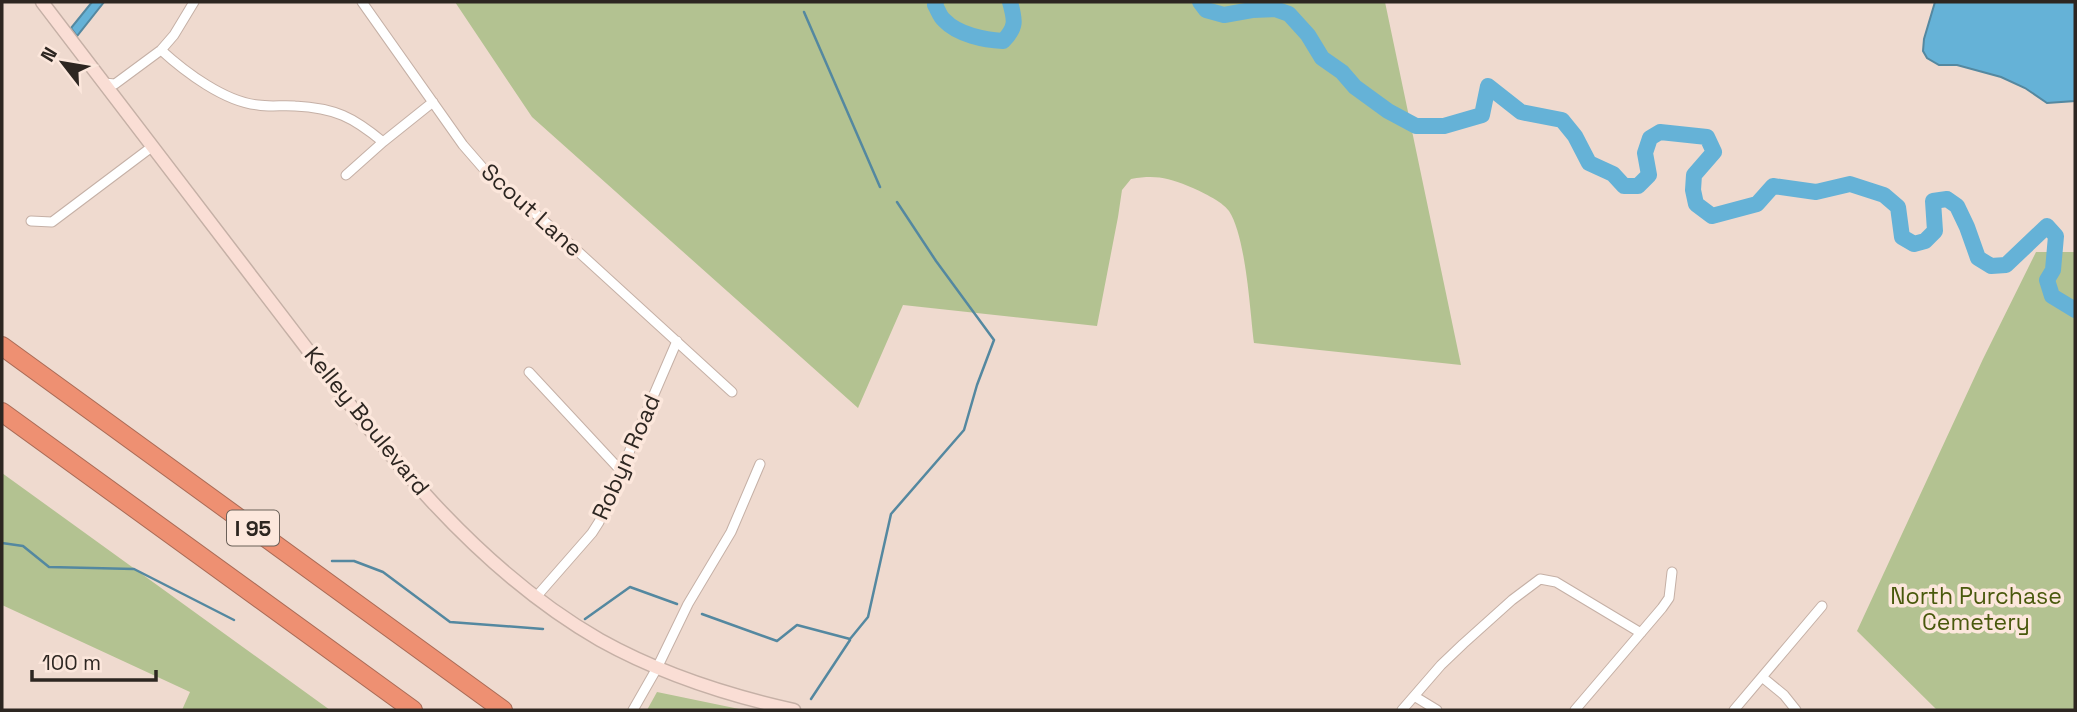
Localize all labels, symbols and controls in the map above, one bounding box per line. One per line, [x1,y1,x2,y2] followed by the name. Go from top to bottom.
[28,28,98,98] north arrow
[35,43,63,66] text: N
[475,157,589,263] street label: Scout Lane
[298,341,436,501] street label: Kelley Boulevard
[585,390,667,524] street label: Robyn Road
[227,510,279,546] road number: I 95
[1890,581,2062,637] park label: North Purchase Cemetery
[32,638,156,682] scale bar
[42,649,101,676] text: 100 m

